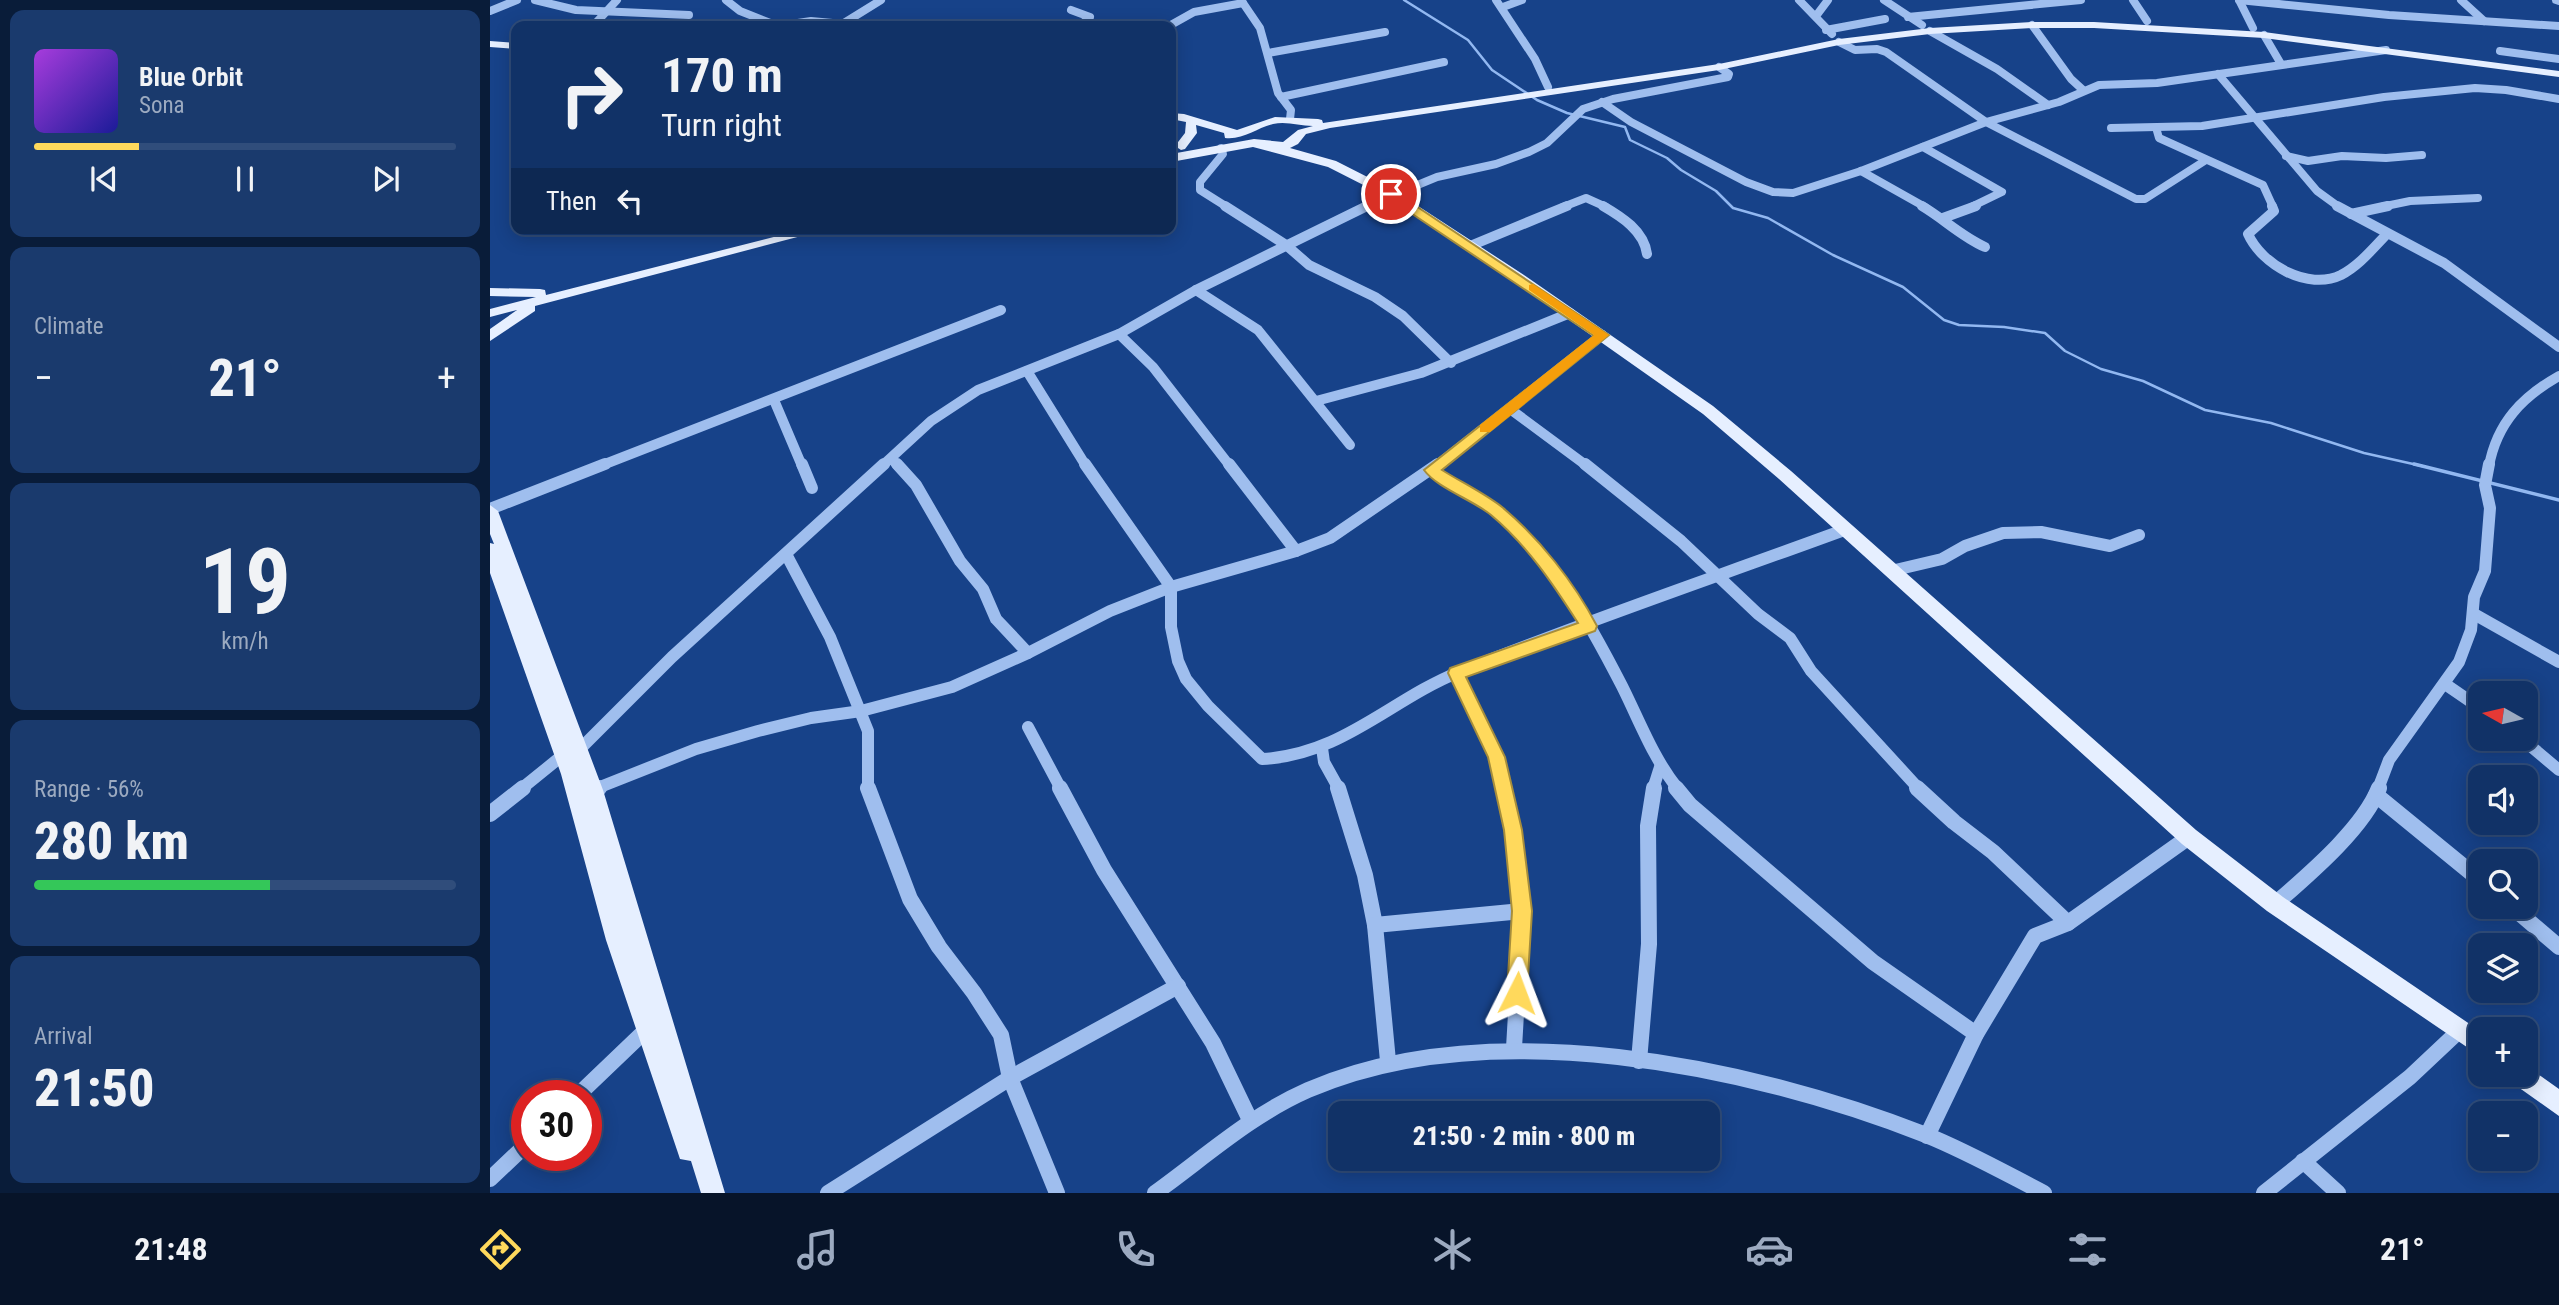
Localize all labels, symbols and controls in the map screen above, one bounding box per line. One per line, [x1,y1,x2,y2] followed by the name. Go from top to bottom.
[661,47,783,104] text: 170 m
[546,49,637,140] icon: right
[139,62,243,92] text: Blue Orbit
[139,92,185,119] text: Sona
[661,106,782,144] text: Turn right
[85,160,123,198] icon: previous
[226,160,264,198] icon: pause
[367,160,405,198] icon: next
[1361,164,1421,224] pin
[1372,175,1410,213] icon: arrive
[611,182,649,220] icon: left
[546,186,597,216] text: Then
[34,313,104,340] text: Climate
[208,348,282,409] text: 21°
[34,356,53,400] text: −
[437,356,456,400] text: +
[199,529,291,635] text: 19
[221,628,269,655] text: km/h
[2468,681,2538,751] north arrow
[2468,681,2538,1171] map controls
[2468,765,2538,835] button: sound
[34,776,144,803] text: Range · 56%
[34,811,189,872] text: 280 km
[2468,849,2538,919] button: search
[2468,933,2538,1003] button: layers
[1480,956,1554,1030] position arrow
[2468,1017,2538,1087] button: +
[34,1023,93,1050] text: Arrival
[34,1058,154,1119] text: 21:50
[511,1080,602,1171] speed limit sign: 30
[2468,1101,2538,1171] button: −
[1413,1121,1635,1151] text: 21:50 · 2 min · 800 m
[476,1225,525,1274] icon: directions
[793,1225,842,1274] icon: music
[1111,1225,1160,1274] icon: phone
[1428,1225,1477,1274] icon: climate
[1745,1225,1794,1274] icon: car
[2063,1225,2112,1274] icon: filters
[134,1230,208,1268] text: 21:48
[2380,1230,2425,1268] text: 21°

